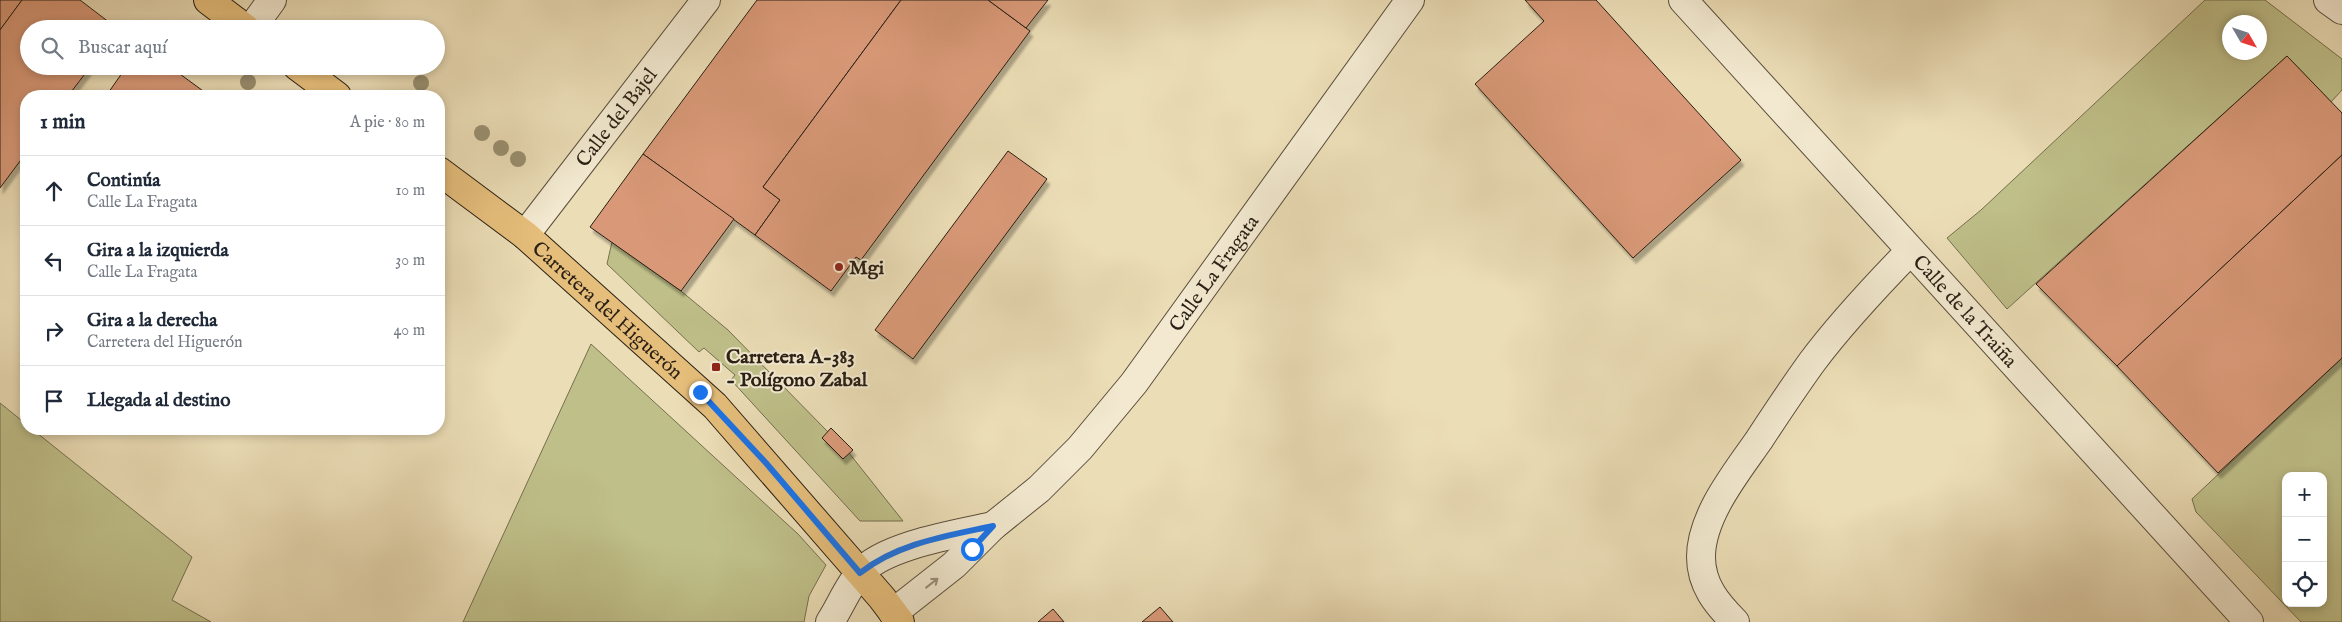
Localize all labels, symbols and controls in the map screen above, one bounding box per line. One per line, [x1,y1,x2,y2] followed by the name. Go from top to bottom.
[2222,15,2267,60] north arrow
[20,20,445,75] search box
[38,34,66,62] icon: search
[78,36,167,60] text: Buscar aquí
[571,63,663,172] street label: Calle del Bajel
[40,109,85,136] text: 1 min
[350,113,425,133] text: A pie · 80 m
[87,169,161,193] text: Continúa
[40,177,68,205] icon: ahead
[395,181,425,201] text: 10 m
[87,193,197,213] text: Calle La Fragata
[1164,210,1265,337] street label: Calle La Fragata
[526,236,688,386] street label: Carretera del Higuerón
[87,239,229,263] text: Gira a la izquierda
[40,247,68,275] icon: left
[1907,250,2022,374] street label: Calle de la Traiña
[395,251,425,271] text: 30 m
[849,256,885,281] place label: Mgi
[833,261,845,273] marker: Mgi
[87,263,197,283] text: Calle La Fragata
[87,309,217,333] text: Gira a la derecha
[40,317,68,345] icon: right
[393,321,425,341] text: 40 m
[87,333,243,353] text: Carretera del Higuerón
[726,345,868,393] place label: Carretera A-383 - Polígono Zabal
[710,361,722,373] marker: Carretera A-383 - Polígono Zabal
[689,381,712,404] route end
[40,387,68,415] icon: arrive
[87,389,230,413] text: Llegada al destino
[2282,472,2327,607] map controls
[2282,472,2327,517] button: +
[2282,517,2327,562] button: −
[961,538,984,561] route start
[2282,562,2327,607] button: locate
[925,578,938,589] one-way arrow

